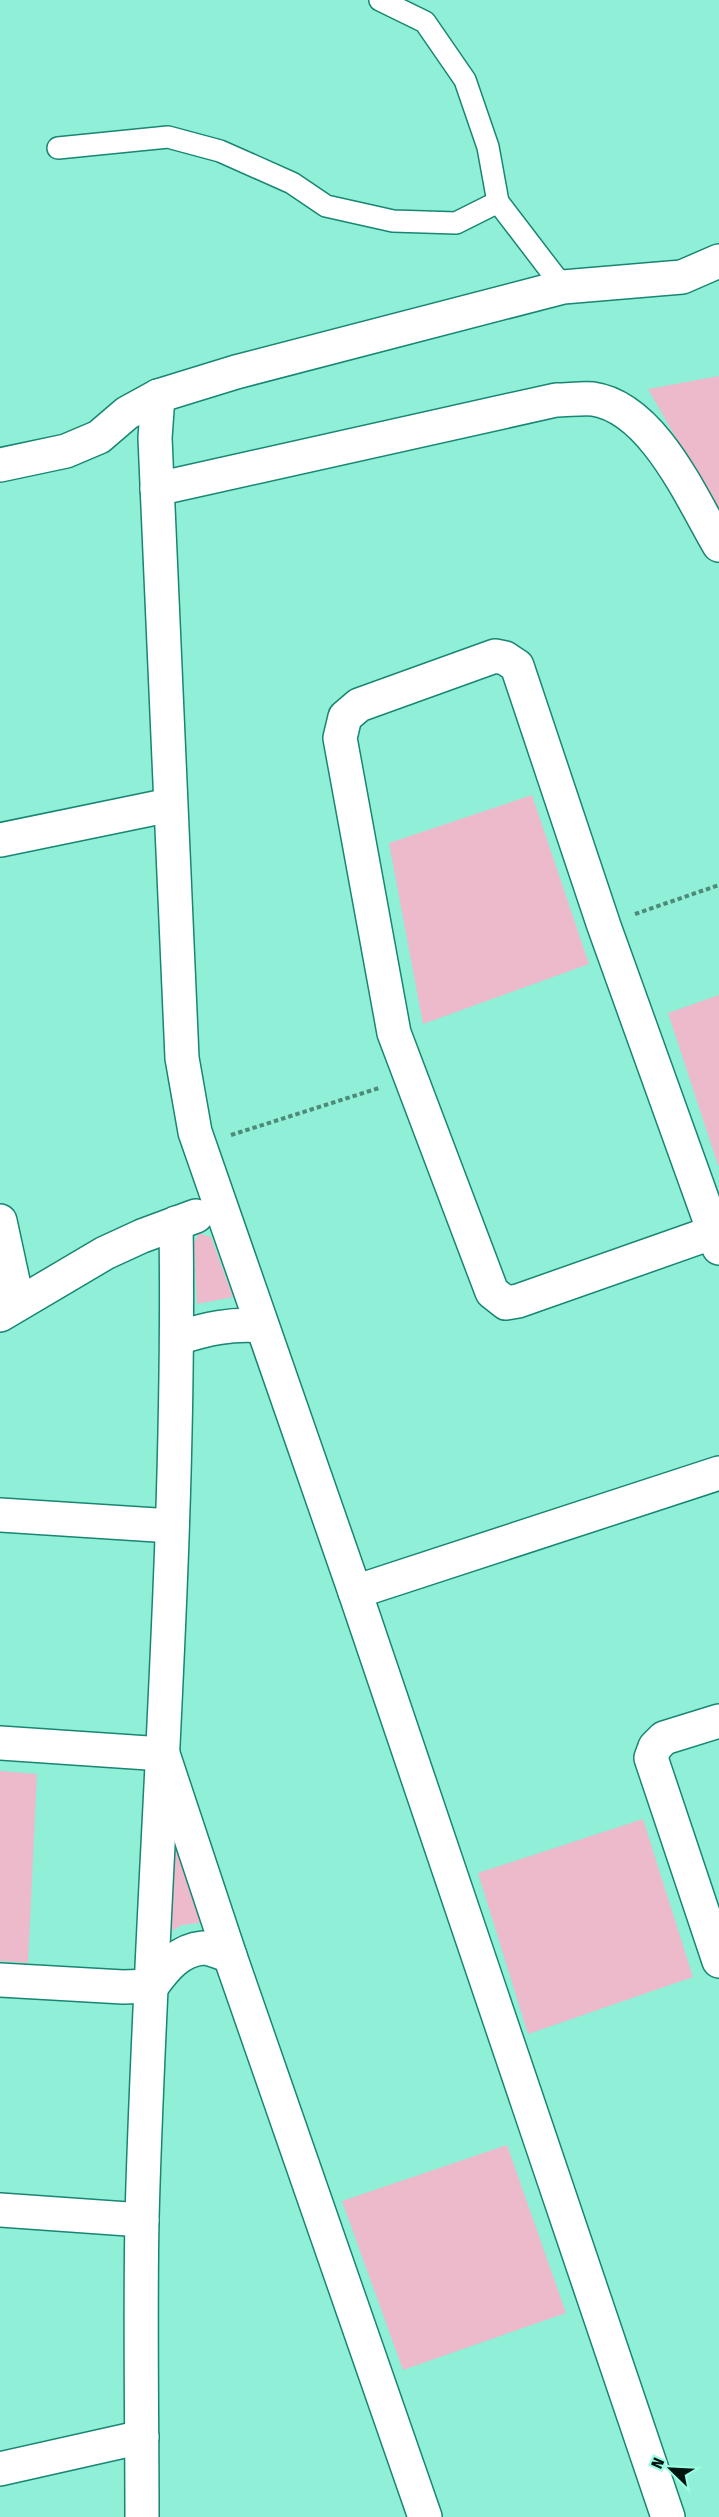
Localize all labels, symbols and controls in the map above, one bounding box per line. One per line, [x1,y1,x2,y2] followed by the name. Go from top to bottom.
[641,2439,701,2499] north arrow
[647,2455,668,2471] text: N

